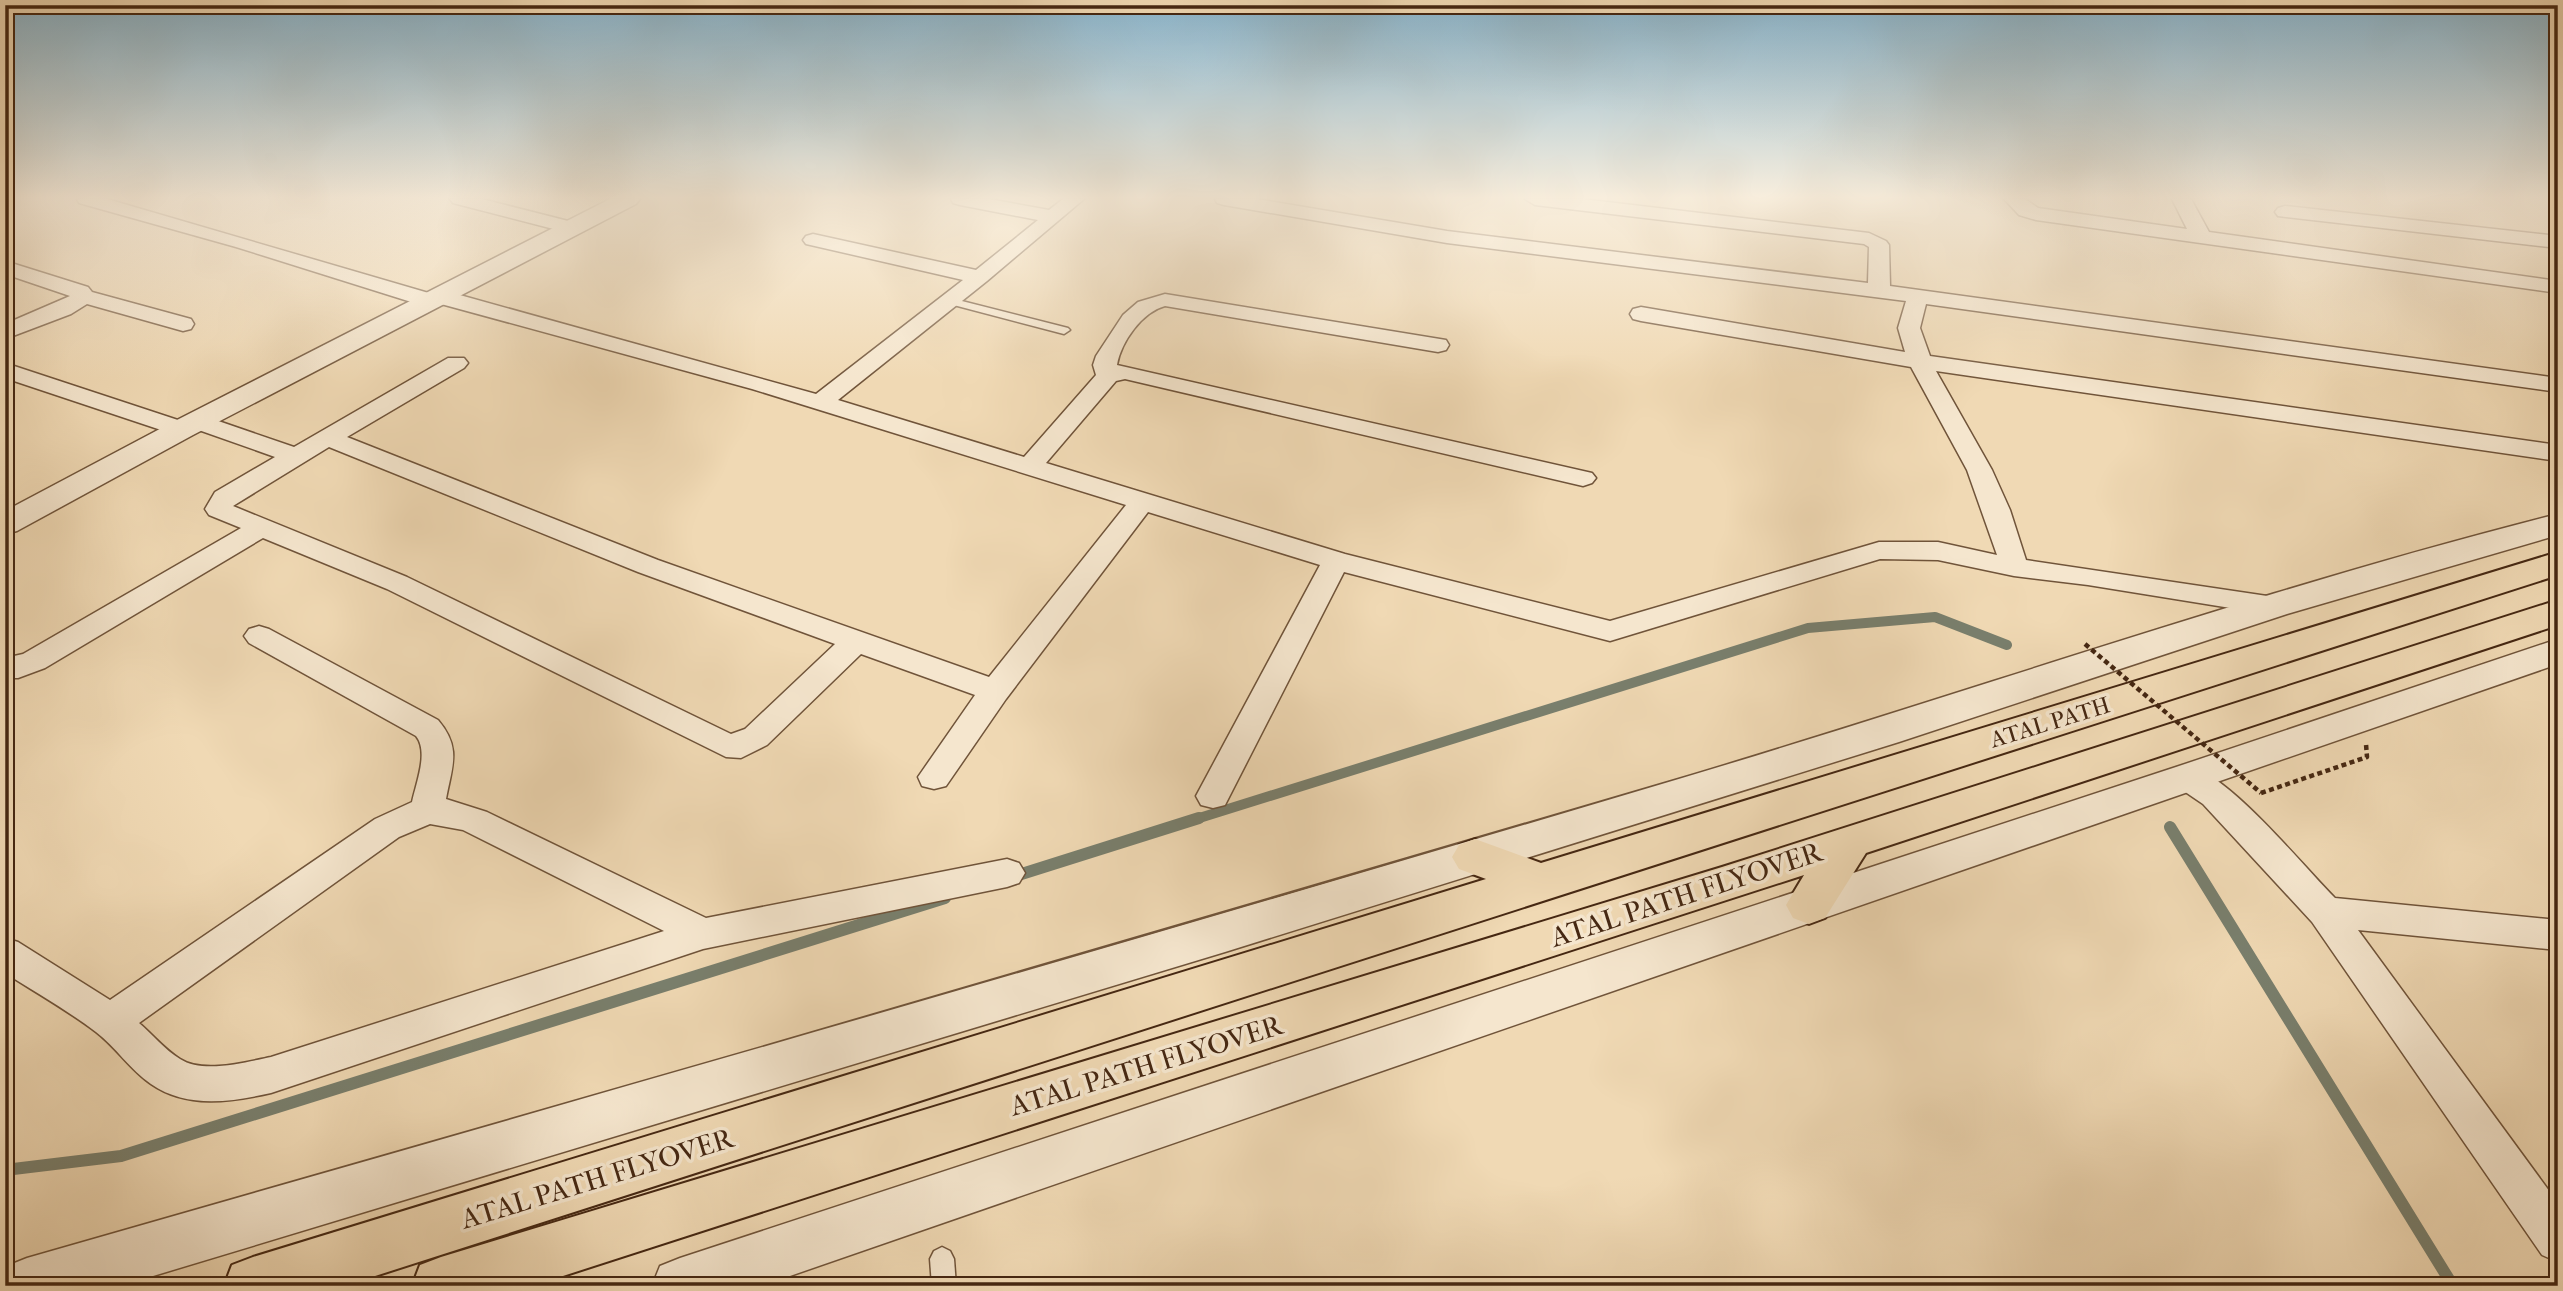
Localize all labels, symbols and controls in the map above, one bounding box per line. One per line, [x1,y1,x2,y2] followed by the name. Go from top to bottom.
[1986,691,2113,754] street label: ATAL PATH
[1546,835,1827,954] street label: ATAL PATH FLYOVER
[1005,1008,1288,1123] street label: ATAL PATH FLYOVER
[456,1121,739,1236] street label: ATAL PATH FLYOVER

